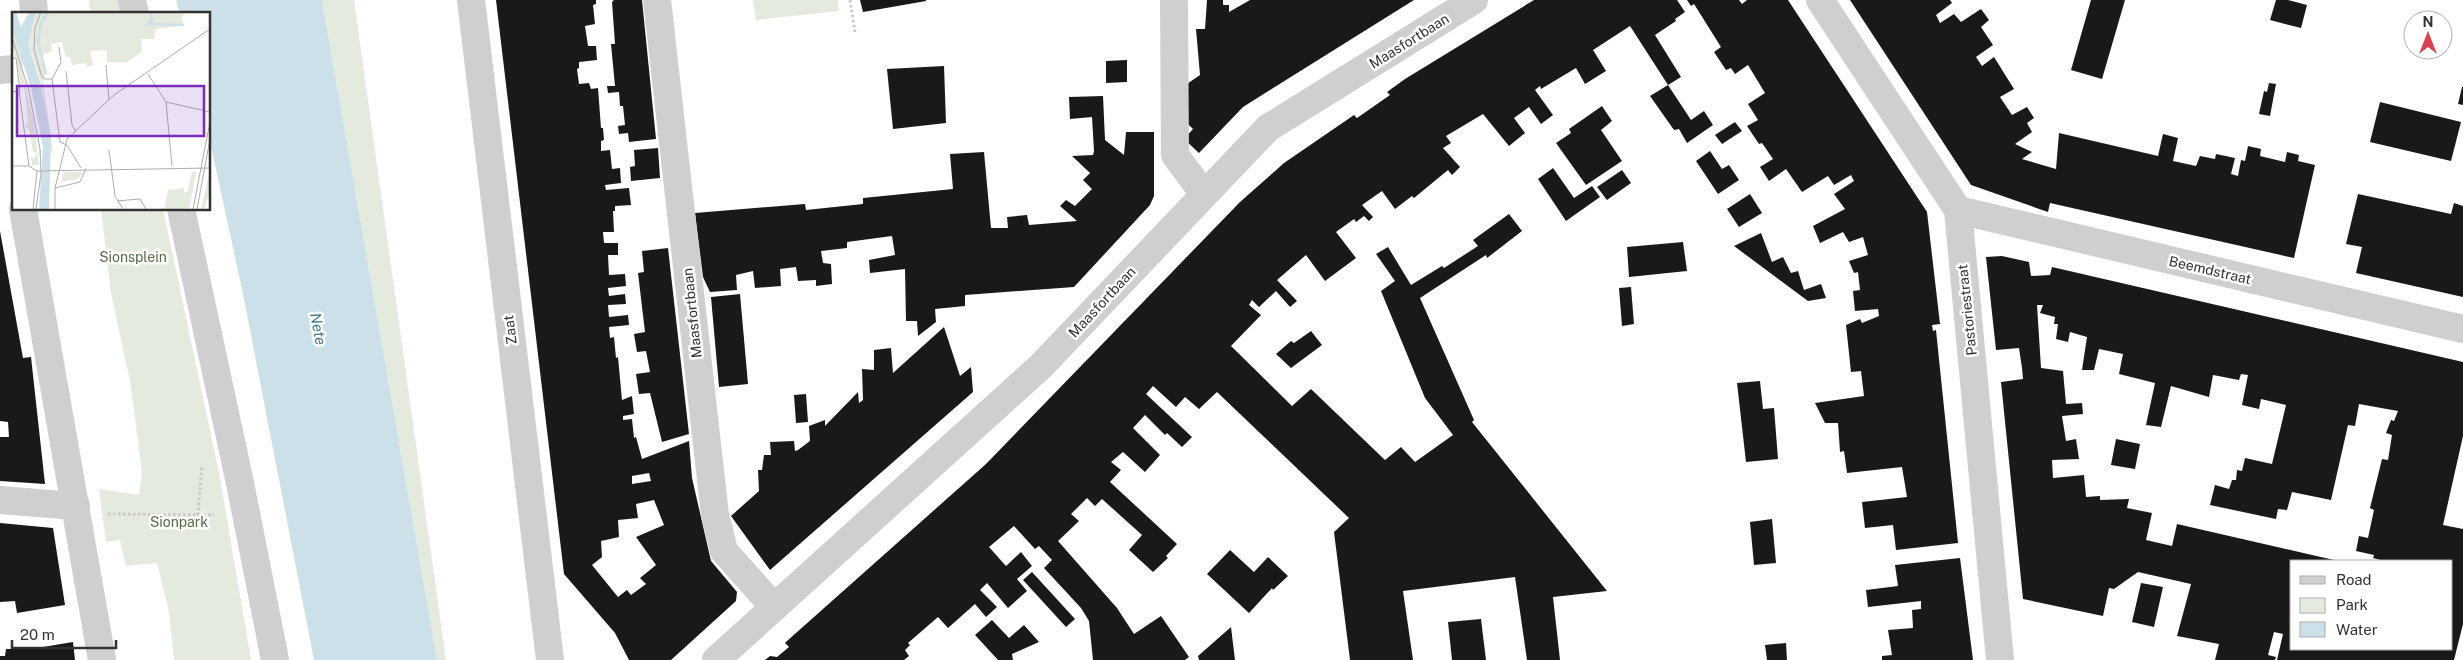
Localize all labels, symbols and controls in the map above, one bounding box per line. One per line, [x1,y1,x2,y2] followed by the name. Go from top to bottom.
[1366,10,1452,72] street label: Maasfortbaan
[2403,10,2453,60] north arrow
[12,12,210,210] inset map
[2423,14,2433,30] text: N
[99,249,167,265] park label: Sionsplein
[2167,253,2253,287] street label: Beemdstraat
[1065,263,1139,341] street label: Maasfortbaan
[1954,264,1980,356] street label: Pastoriestraat
[679,267,705,359] street label: Maasfortbaan
[307,311,330,346] water label: Nete
[500,314,520,346] street label: Zaat
[150,514,208,530] park label: Sionpark
[2290,560,2453,650] legend
[2336,571,2372,588] text: Road
[2336,596,2368,613] text: Park
[12,618,116,650] scale bar
[2336,621,2378,638] text: Water
[20,626,55,643] text: 20 m

